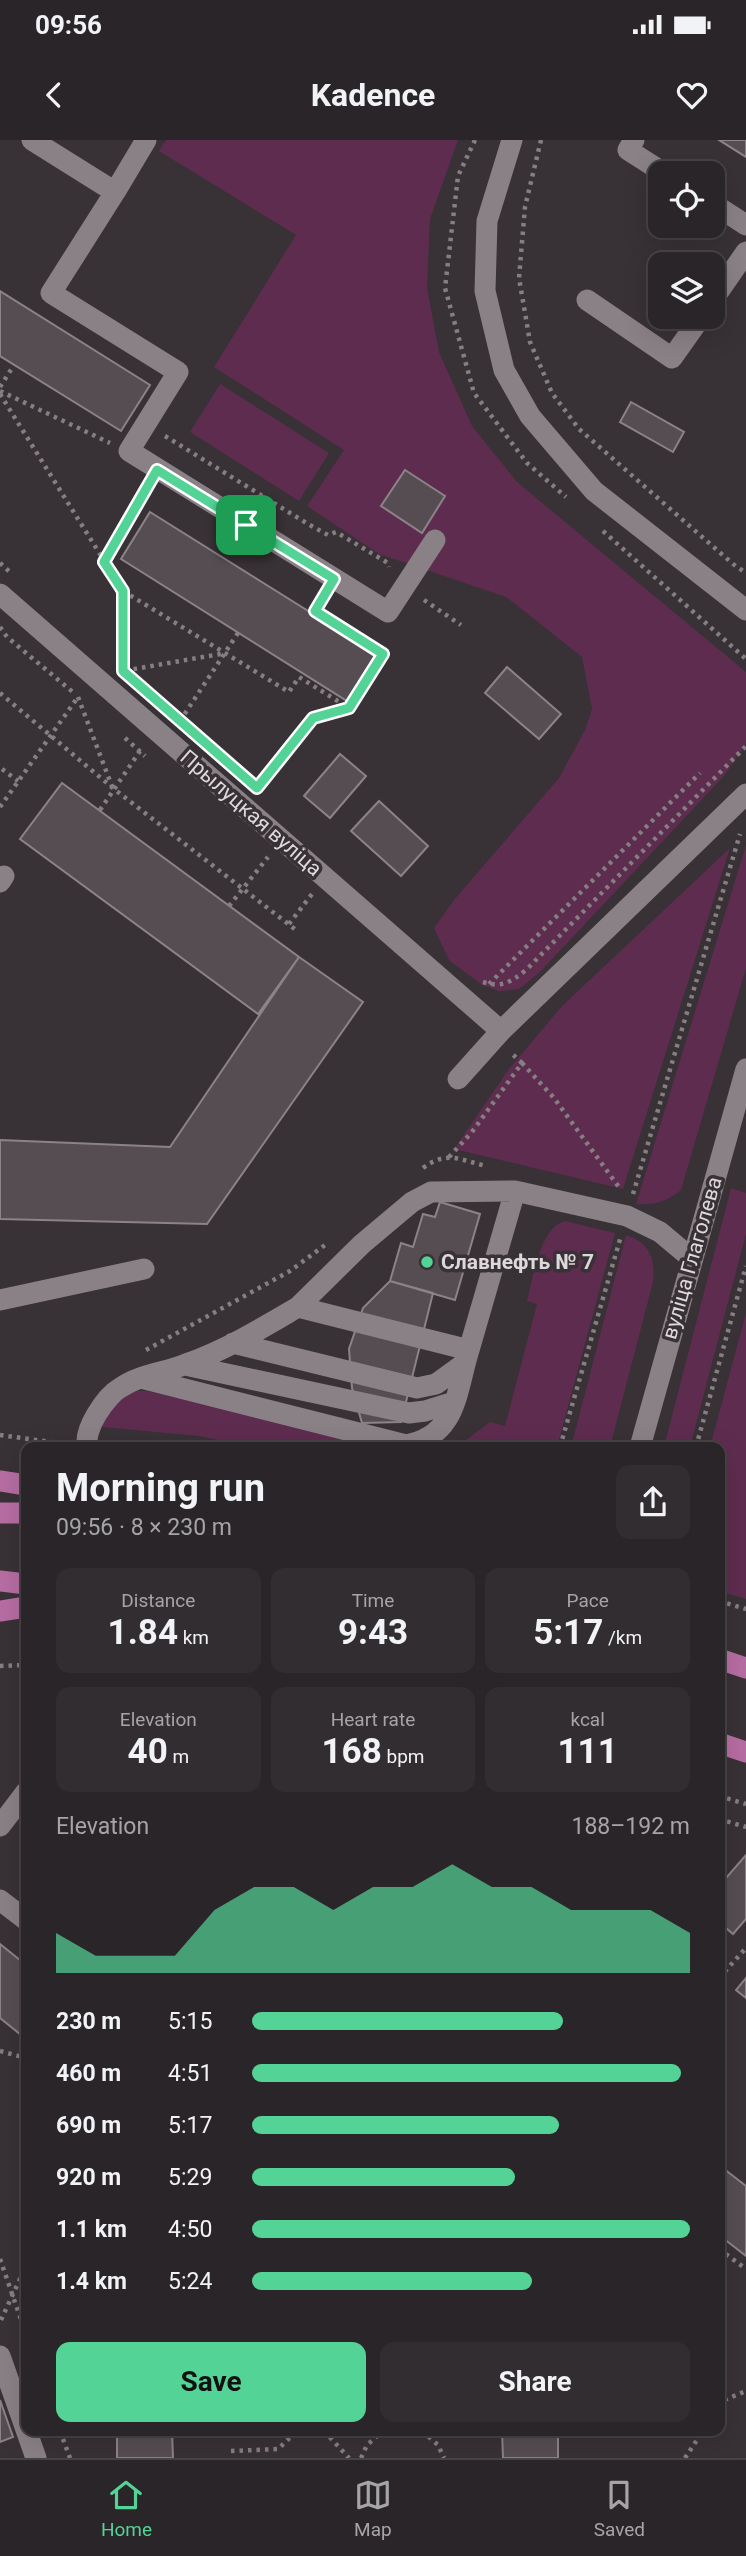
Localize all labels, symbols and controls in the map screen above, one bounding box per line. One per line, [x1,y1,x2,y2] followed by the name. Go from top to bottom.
[35,10,102,40] text: 09:56
[35,76,73,114] icon: back
[311,76,435,114] text: Kadence
[673,76,711,114] icon: heart
[648,161,725,329] map controls
[648,161,725,238] button: locate
[648,252,725,329] button: layers
[216,495,276,555] pin
[227,506,265,544] icon: arrive
[175,745,327,881] street label: Прылуцкая вуліца
[657,1174,727,1342] street label: вуліца Глаголева
[441,1250,594,1274] place label: Славнефть № 7
[419,1254,435,1270] marker: Славнефть № 7
[616,1465,690,1539] button: share
[56,1466,265,1510] text: Morning run
[56,1514,232,1541] text: 09:56 · 8 × 230 m
[121,1589,195,1612] text: Distance
[352,1589,394,1612] text: Time
[567,1589,609,1612] text: Pace
[108,1612,178,1653] text: 1.84
[338,1612,408,1653] text: 9:43
[533,1612,603,1653] text: 5:17
[178,1626,209,1649] text: km
[603,1626,642,1649] text: /km
[120,1708,197,1731] text: Elevation
[331,1708,415,1731] text: Heart rate
[570,1708,605,1731] text: kcal
[128,1731,168,1772] text: 40
[322,1731,382,1772] text: 168
[558,1731,618,1772] text: 111
[168,1745,189,1768] text: m
[382,1745,424,1768] text: bpm
[56,1813,149,1840] text: Elevation
[571,1813,690,1840] text: 188–192 m
[56,2008,121,2035] text: 230 m
[168,2008,212,2035] text: 5:15
[56,2060,121,2087] text: 460 m
[168,2060,212,2087] text: 4:51
[56,2112,121,2139] text: 690 m
[168,2112,212,2139] text: 5:17
[56,2164,121,2191] text: 920 m
[168,2164,212,2191] text: 5:29
[56,2216,127,2243] text: 1.1 km
[168,2216,212,2243] text: 4:50
[56,2268,127,2295] text: 1.4 km
[168,2268,212,2295] text: 5:24
[56,2342,366,2422] button: Save
[380,2342,690,2422] button: Share
[101,2476,152,2541] tab: Home
[354,2476,392,2541] tab: Map
[594,2476,645,2541] tab: Saved

